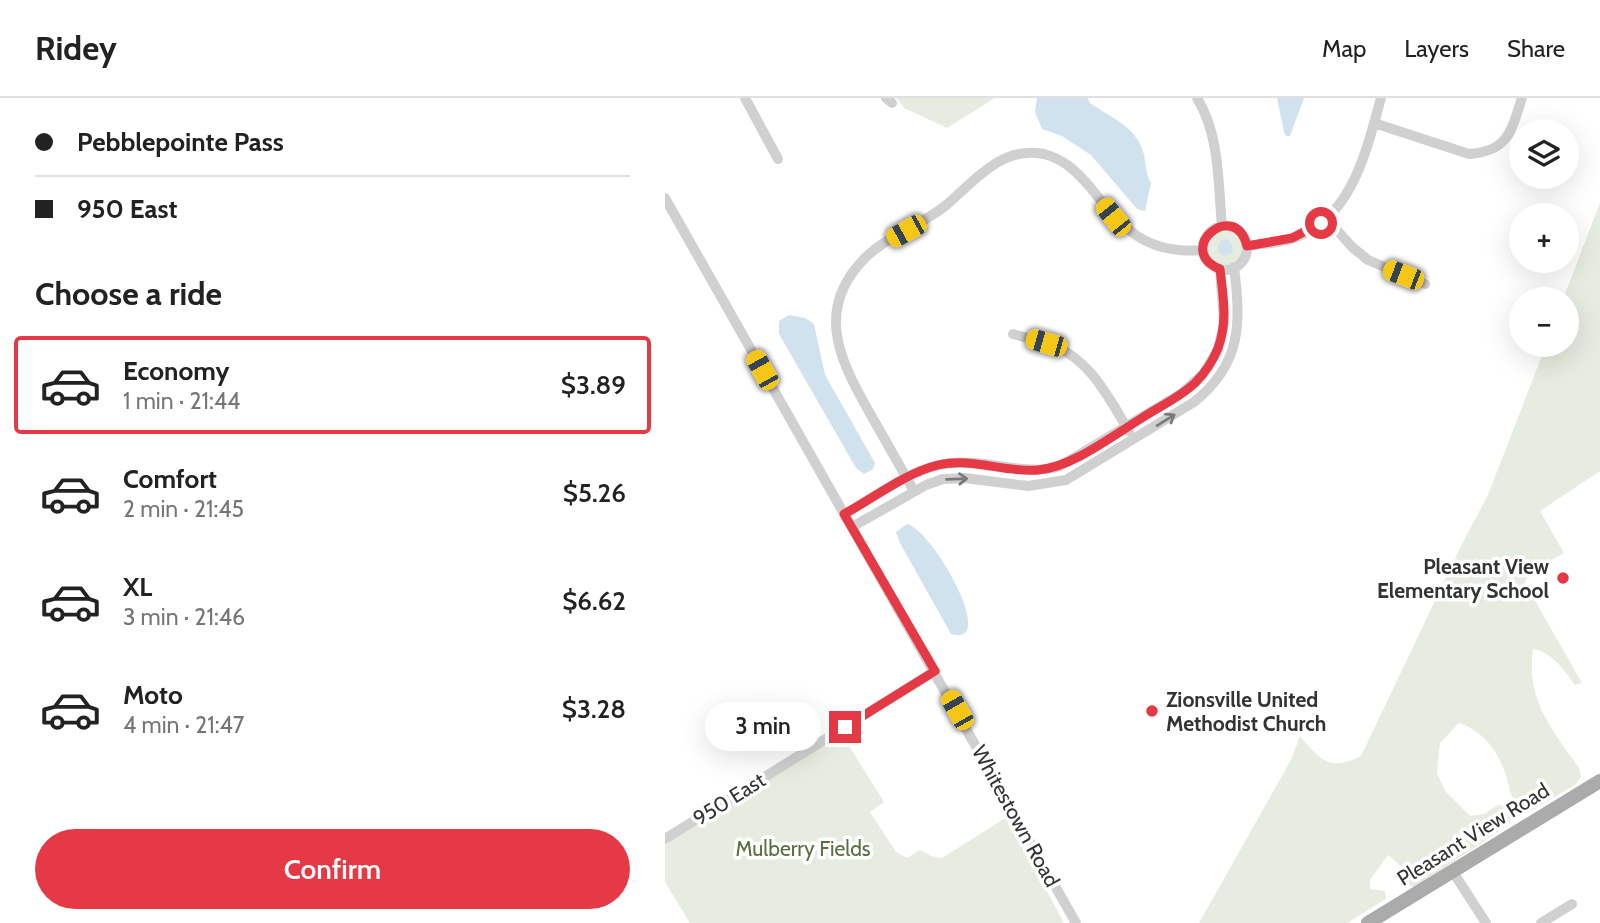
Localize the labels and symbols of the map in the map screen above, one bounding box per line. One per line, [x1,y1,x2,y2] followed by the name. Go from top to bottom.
[1092,194,1135,240] car
[1305,207,1337,239] route start
[883,212,930,250] car
[1380,258,1427,292] car
[1023,327,1070,359] car
[743,347,782,393] car
[1156,412,1175,427] one-way arrow
[945,472,968,485] one-way arrow
[1377,554,1550,603] place label: Pleasant View Elementary School
[1555,570,1571,586] marker: Pleasant View Elementary School
[938,687,977,733] car
[1166,687,1326,736] place label: Zionsville United Methodist Church
[705,702,821,752] callout: 3 min
[1144,703,1160,719] marker: Zionsville United Methodist Church
[829,711,861,743] route end
[967,741,1065,891] street label: Whitestown Road
[688,767,770,831] street label: 950 East
[1393,777,1553,891] street label: Pleasant View Road
[735,836,871,861] park label: Mulberry Fields

